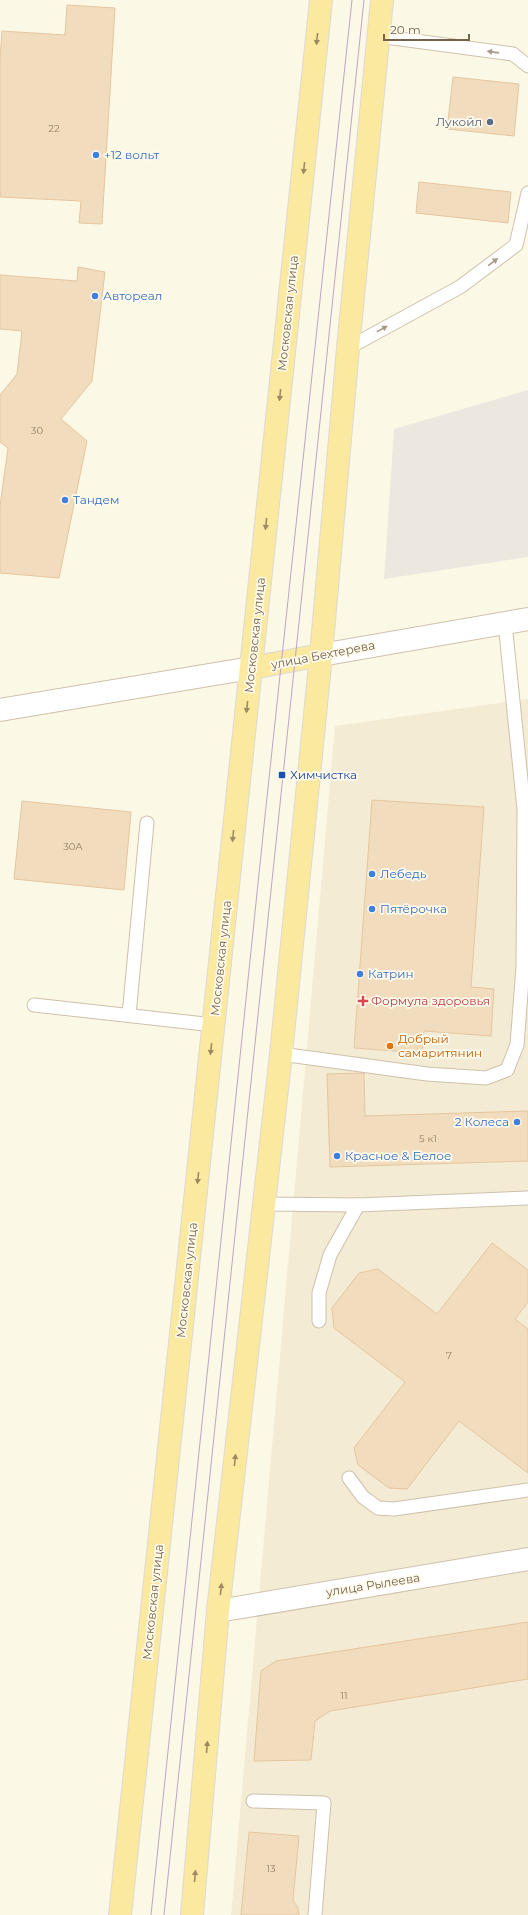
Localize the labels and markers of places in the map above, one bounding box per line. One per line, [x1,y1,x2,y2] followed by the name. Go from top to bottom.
[436,114,482,129] place label: Лукойл
[485,117,495,127] marker: Лукойл
[104,147,160,162] place label: +12 вольт
[91,150,101,160] marker: +12 вольт
[103,288,162,303] place label: Автореал
[90,291,100,301] marker: Автореал
[73,492,120,507] place label: Тандем
[60,495,70,505] marker: Тандем
[290,767,357,782] place label: Химчистка
[277,770,287,780] marker: Химчистка
[380,866,427,881] place label: Лебедь
[367,869,377,879] marker: Лебедь
[380,901,447,916] place label: Пятёрочка
[367,904,377,914] marker: Пятёрочка
[368,966,414,981] place label: Катрин
[355,969,365,979] marker: Катрин
[371,993,490,1008] place label: Формула здоровья
[358,996,368,1006] marker: Формула здоровья
[398,1031,482,1060] place label: Добрый самаритянин
[385,1041,395,1051] marker: Добрый самаритянин
[455,1114,509,1129] place label: 2 Колеса
[512,1117,522,1127] marker: 2 Колеса
[345,1148,451,1163] place label: Красное & Белое
[332,1151,342,1161] marker: Красное & Белое

